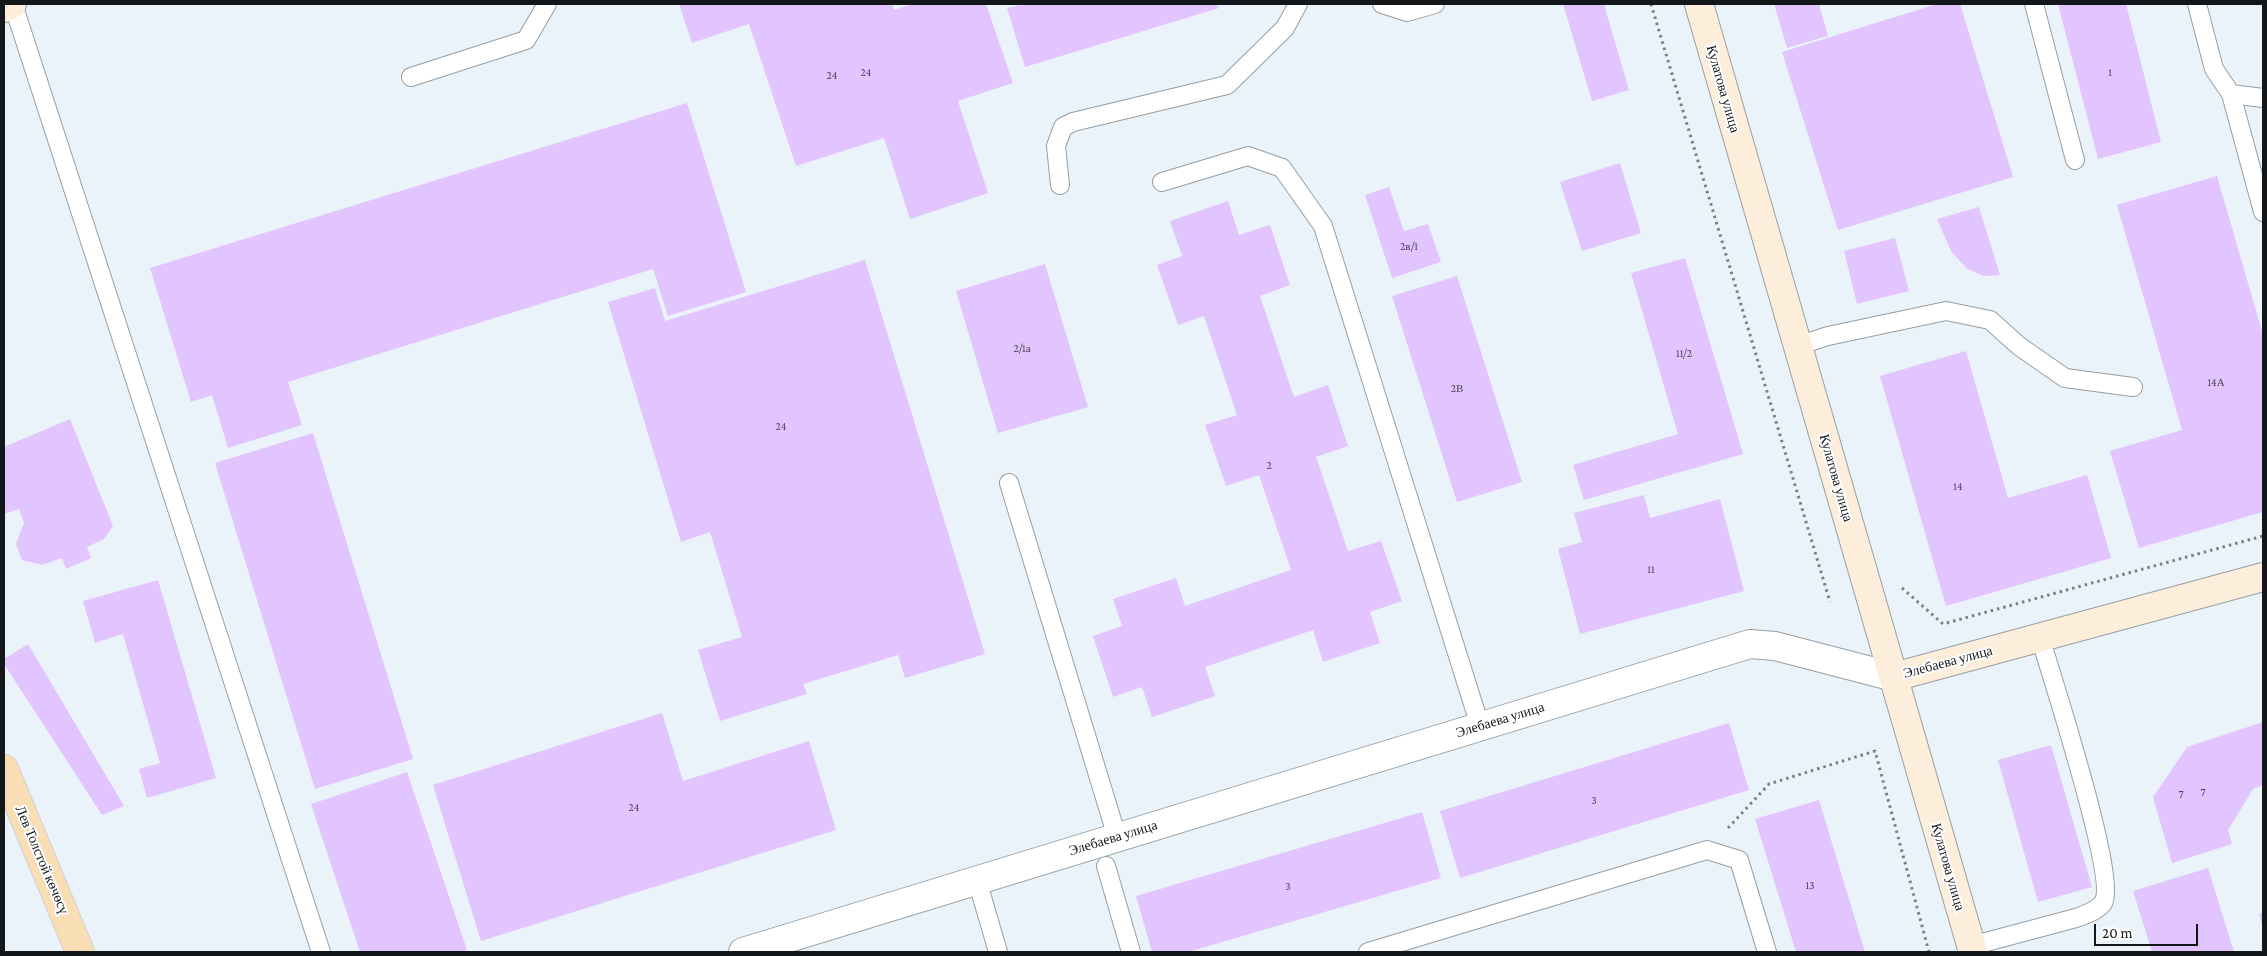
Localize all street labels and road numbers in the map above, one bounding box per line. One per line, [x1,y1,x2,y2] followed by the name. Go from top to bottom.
[1702,43,1744,135] street label: Кулатова улица
[1815,432,1857,524] street label: Кулатова улица
[1902,642,1994,682] street label: Элебаева улица
[1454,699,1546,741] street label: Элебаева улица
[12,803,72,917] street label: Лев Толстой көчөсү
[1067,817,1159,859] street label: Элебаева улица
[1927,821,1969,913] street label: Кулатова улица

